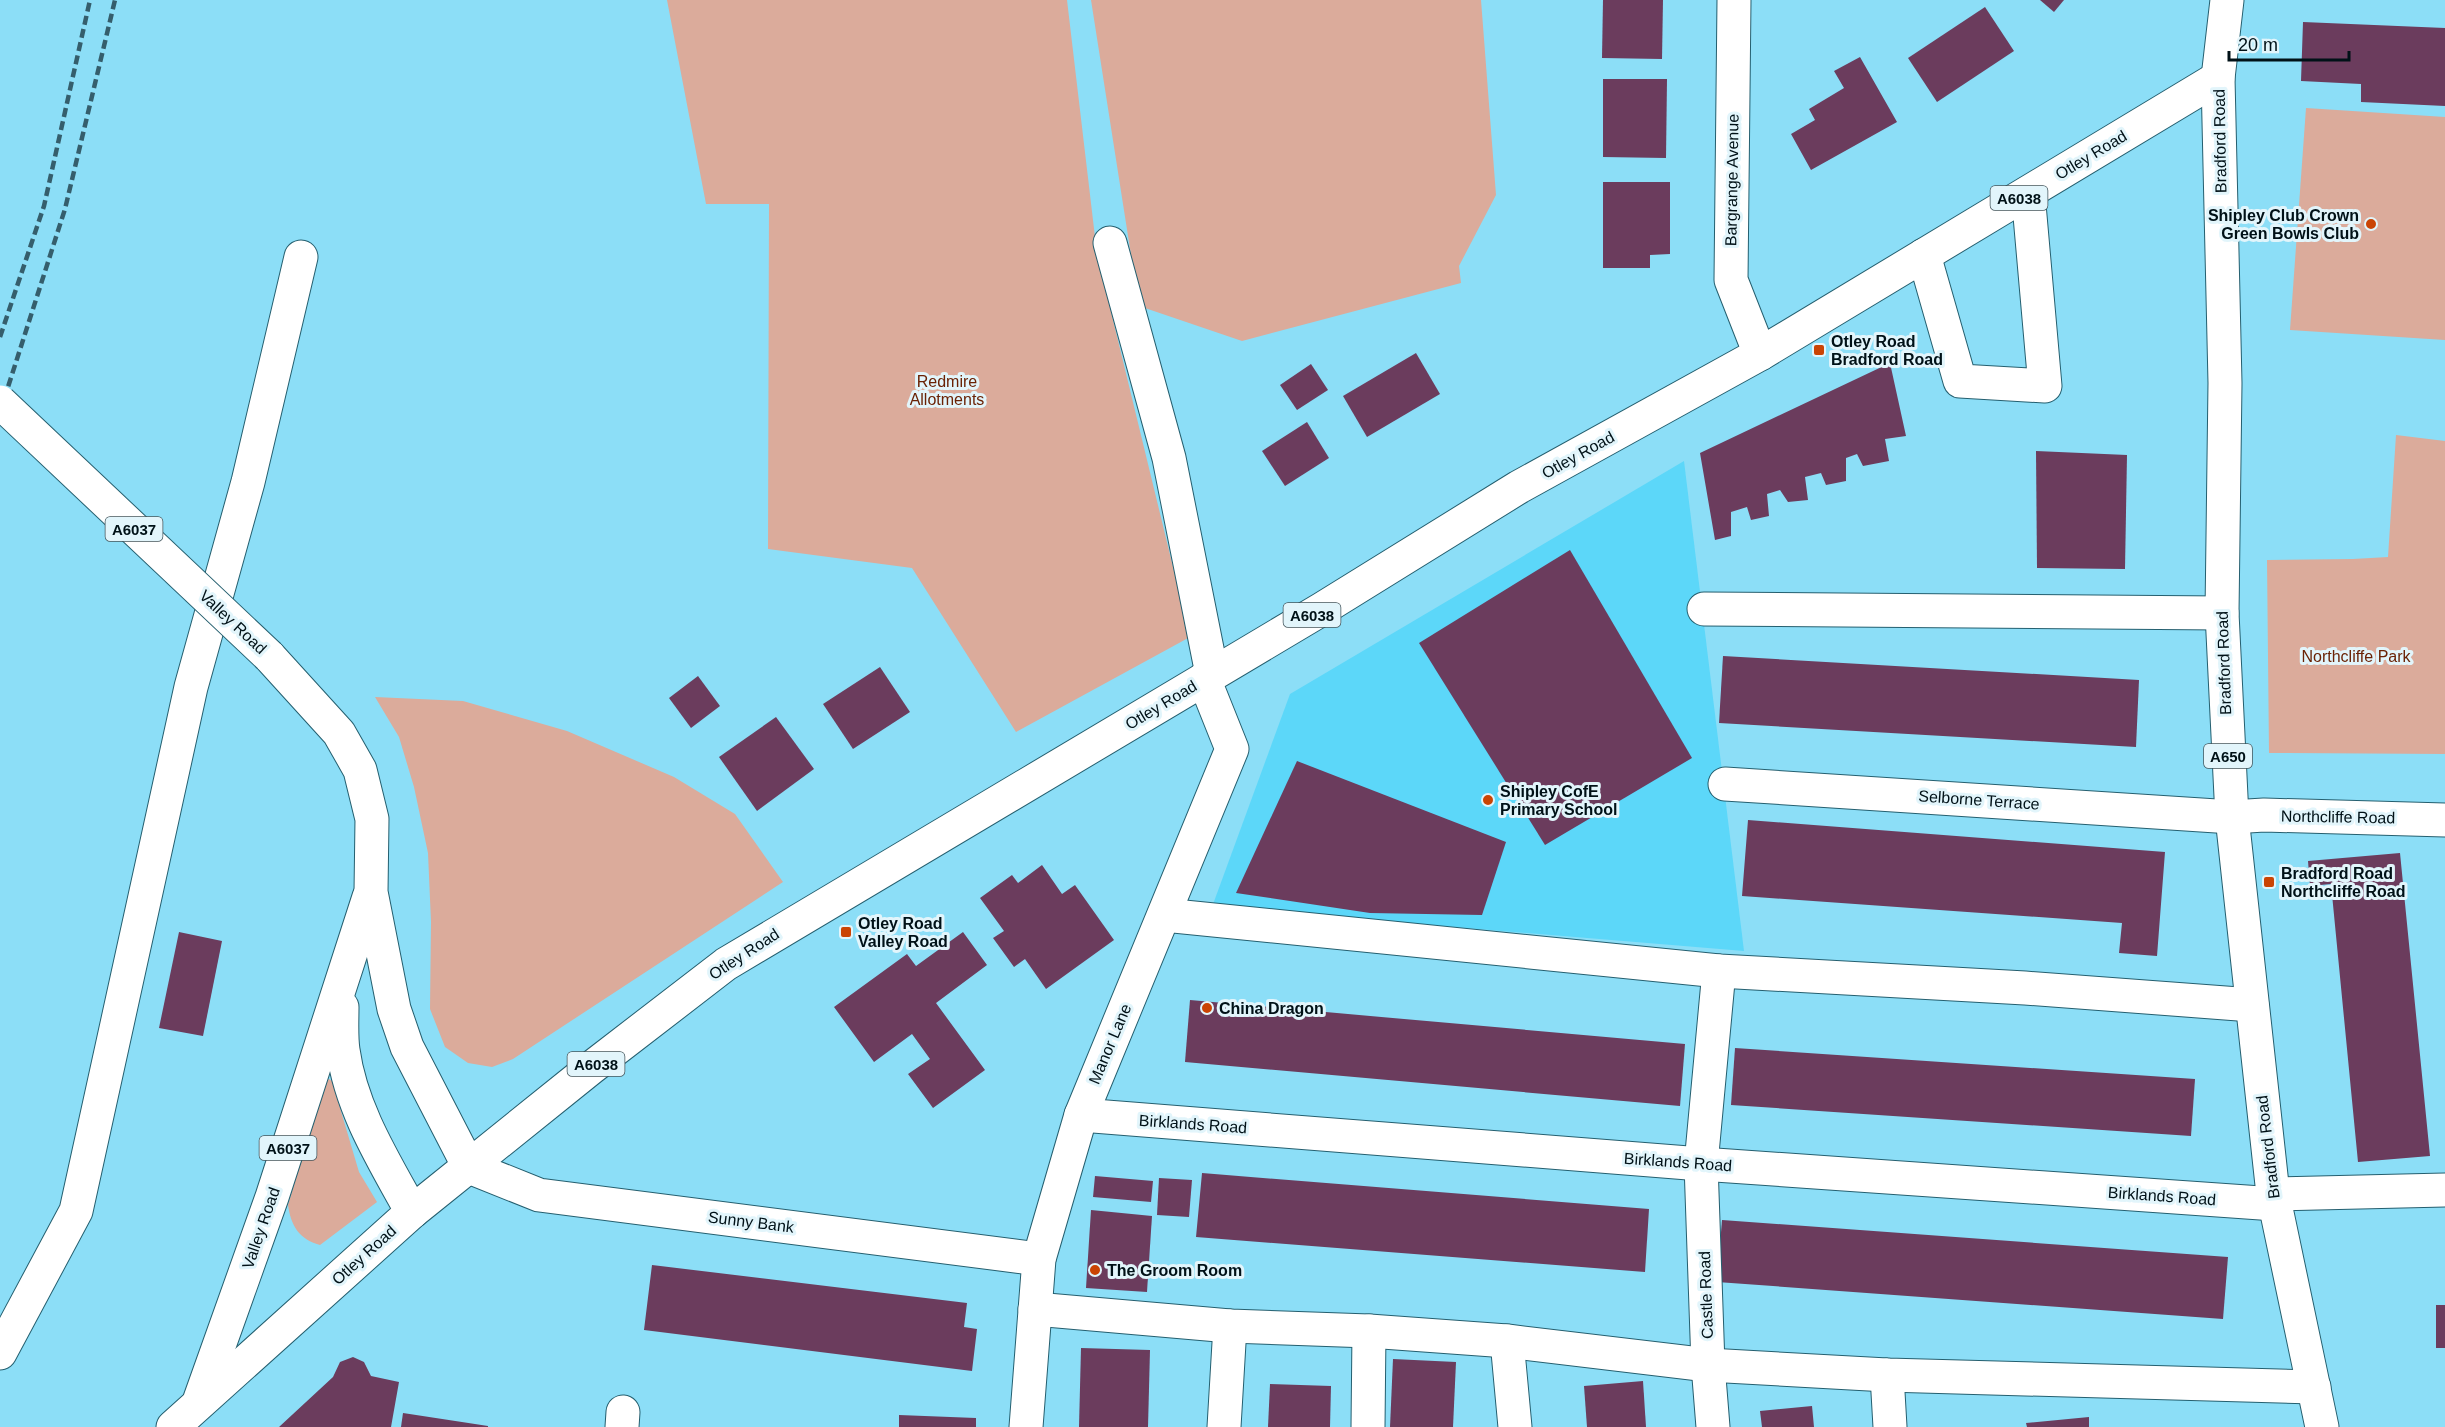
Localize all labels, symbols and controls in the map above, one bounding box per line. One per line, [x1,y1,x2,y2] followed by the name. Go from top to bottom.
[2229,24,2349,62] scale bar
[2238,35,2278,55] text: 20 m
[2211,89,2229,193] street label: Bradford Road
[1722,114,1742,246] street label: Bargrange Avenue
[2052,127,2130,183] street label: Otley Road
[1990,186,2048,210] road number: A6038
[2208,207,2359,242] place label: Shipley Club Crown Green Bowls Club
[2364,217,2378,231] marker: Shipley Club Crown Green Bowls Club
[1831,333,1943,368] place label: Otley Road Bradford Road
[1812,343,1826,357] marker: Otley Road Bradford Road
[910,373,984,408] park label: Redmire Allotments
[1539,428,1617,482] street label: Otley Road
[106,517,162,541] road number: A6037
[196,587,270,657] street label: Valley Road
[1284,603,1340,627] road number: A6038
[2214,611,2234,715] street label: Bradford Road
[2301,648,2412,665] park label: Northcliffe Park
[1122,677,1200,733] street label: Otley Road
[2204,744,2252,768] road number: A650
[1500,783,1617,818] place label: Shipley CofE Primary School
[1918,787,2040,813] street label: Selborne Terrace
[1481,793,1495,807] marker: Shipley CofE Primary School
[2281,808,2395,826] street label: Northcliffe Road
[2281,865,2405,900] place label: Bradford Road Northcliffe Road
[2262,875,2276,889] marker: Bradford Road Northcliffe Road
[858,915,948,950] place label: Otley Road Valley Road
[706,925,782,983] street label: Otley Road
[839,925,853,939] marker: Otley Road Valley Road
[1219,1000,1324,1017] place label: China Dragon
[1085,1001,1135,1087] street label: Manor Lane
[1200,1001,1214,1015] marker: China Dragon
[568,1052,624,1076] road number: A6038
[2253,1094,2283,1200] street label: Bradford Road
[1138,1112,1248,1136] street label: Birklands Road
[260,1136,316,1160] road number: A6037
[1623,1150,1733,1174] street label: Birklands Road
[2107,1184,2217,1208] street label: Birklands Road
[239,1185,283,1271] street label: Valley Road
[707,1208,796,1236] street label: Sunny Bank
[329,1222,399,1288] street label: Otley Road
[1696,1251,1716,1339] street label: Castle Road
[1107,1262,1242,1279] place label: The Groom Room
[1088,1263,1102,1277] marker: The Groom Room

